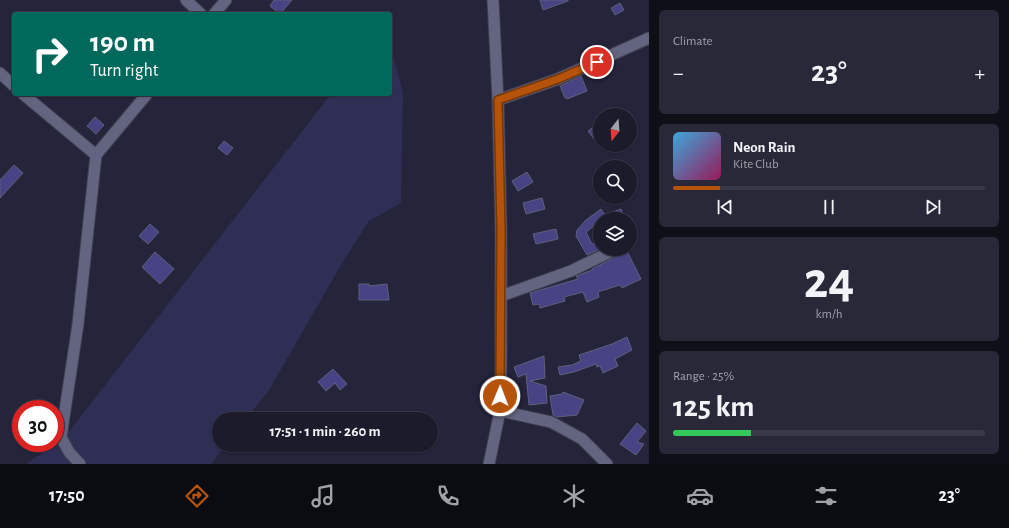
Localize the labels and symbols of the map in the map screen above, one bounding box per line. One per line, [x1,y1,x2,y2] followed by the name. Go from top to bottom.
[580,45,614,79] pin
[593,108,637,152] north arrow
[479,375,521,417] position arrow
[12,400,64,452] speed limit sign: 30

